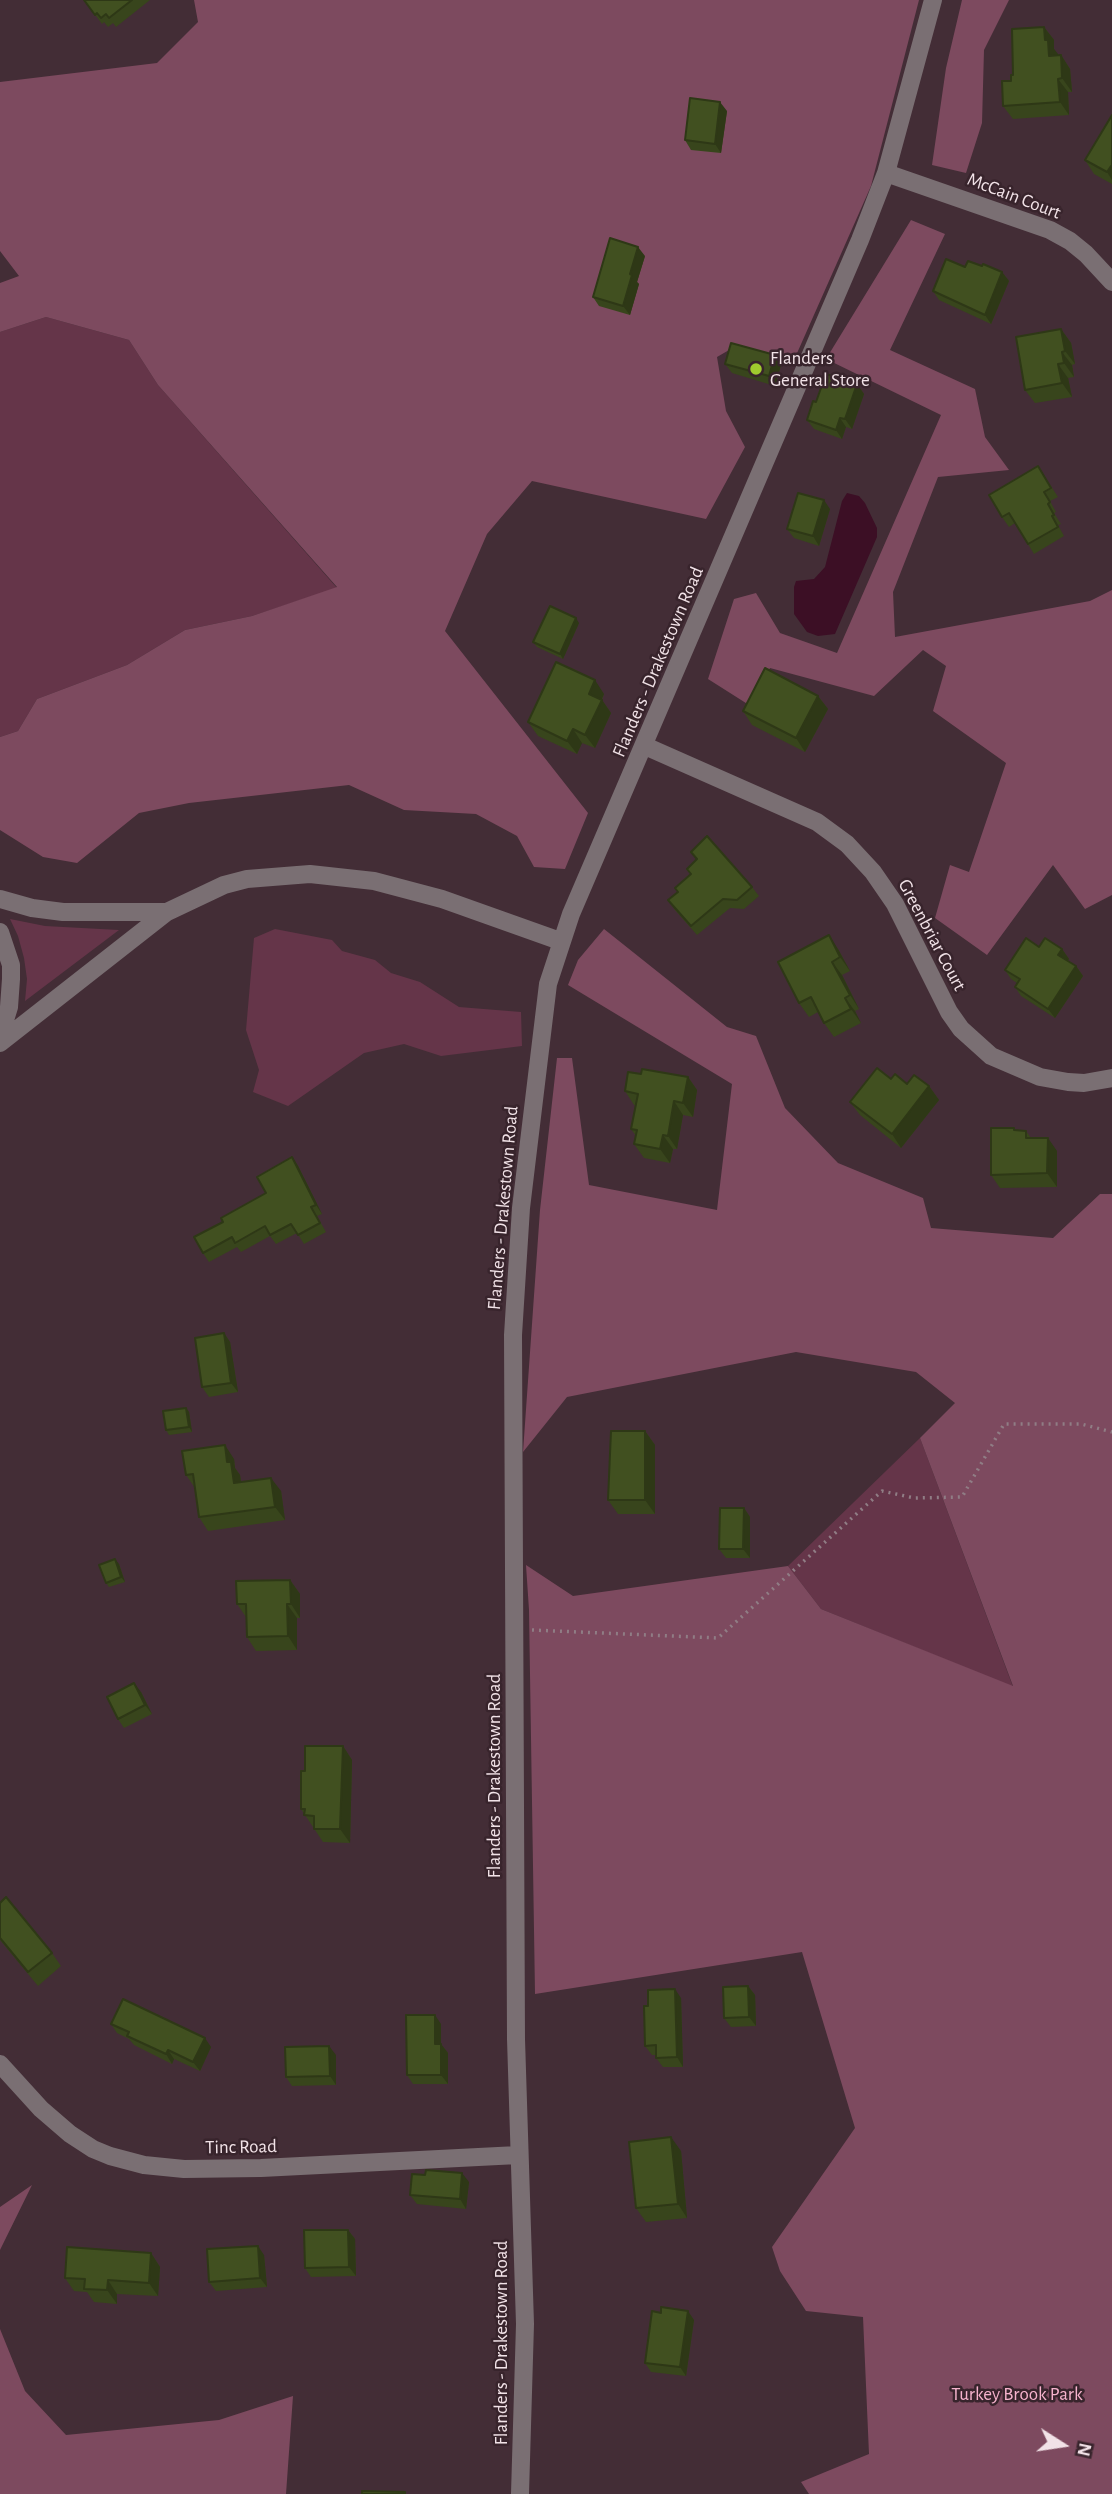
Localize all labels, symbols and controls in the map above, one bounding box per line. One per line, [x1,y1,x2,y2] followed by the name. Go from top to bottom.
[964,168,1064,224] street label: McCain Court
[770,347,870,391] place label: Flanders General Store
[748,361,764,377] marker: Flanders General Store
[608,563,708,761] street label: Flanders - Drakestown Road
[893,875,971,995] street label: Greenbriar Court
[483,1105,523,1311] street label: Flanders - Drakestown Road
[483,1674,505,1878] street label: Flanders - Drakestown Road
[205,2135,277,2159] street label: Tinc Road
[490,2241,512,2445] street label: Flanders - Drakestown Road
[951,2383,1083,2405] park label: Turkey Brook Park
[1028,2410,1098,2480] north arrow
[1073,2441,1095,2458] text: N

